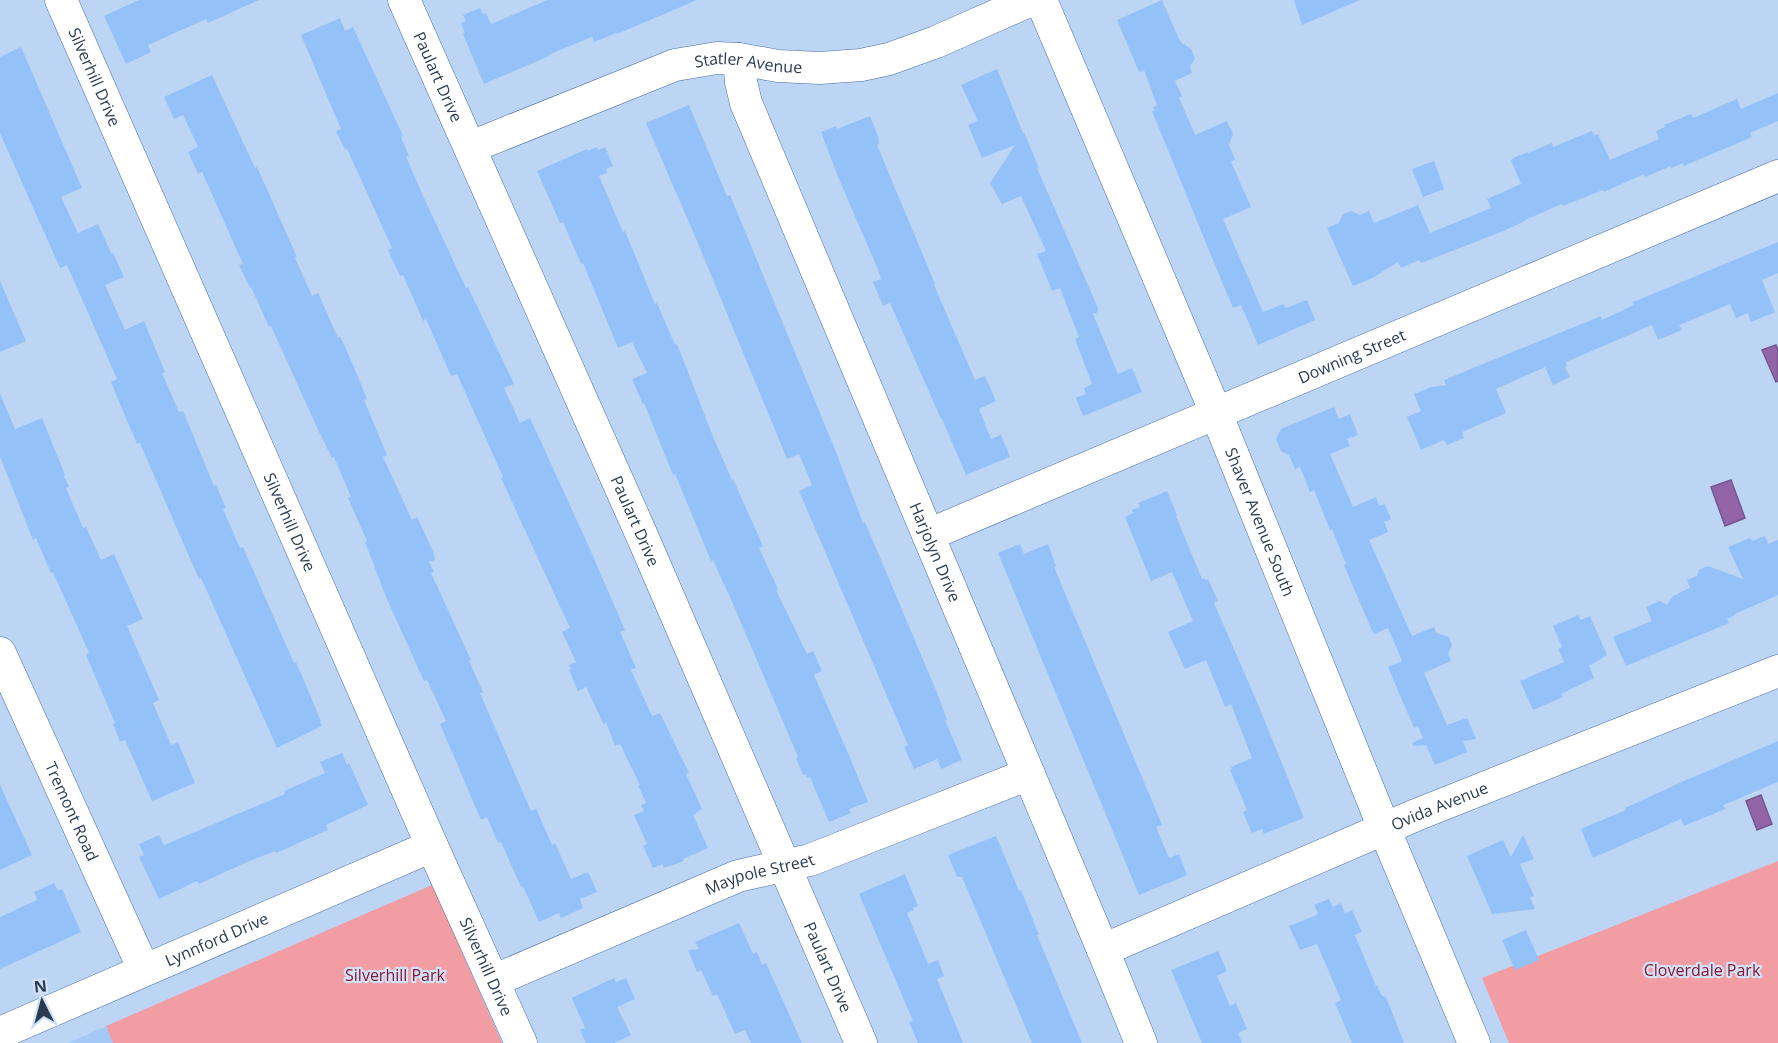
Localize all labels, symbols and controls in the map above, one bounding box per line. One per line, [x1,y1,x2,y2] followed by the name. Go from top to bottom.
[63,24,126,130] street label: Silverhill Drive
[408,28,468,126] street label: Paulart Drive
[693,47,803,78] street label: Statler Avenue
[1295,323,1409,389] street label: Downing Street
[1220,444,1300,600] street label: Shaver Avenue South
[259,469,321,575] street label: Silverhill Drive
[606,472,665,570] street label: Paulart Drive
[905,499,966,605] street label: Harjolyn Drive
[40,758,104,865] street label: Tremont Road
[1387,776,1491,836] street label: Ovida Avenue
[702,848,818,900] street label: Maypole Street
[161,907,272,971] street label: Lynnford Drive
[455,914,518,1019] street label: Silverhill Drive
[799,918,858,1016] street label: Paulart Drive
[1644,959,1761,981] park label: Cloverdale Park
[345,964,446,986] park label: Silverhill Park
[12,971,72,1031] north arrow
[33,974,48,998] text: N

